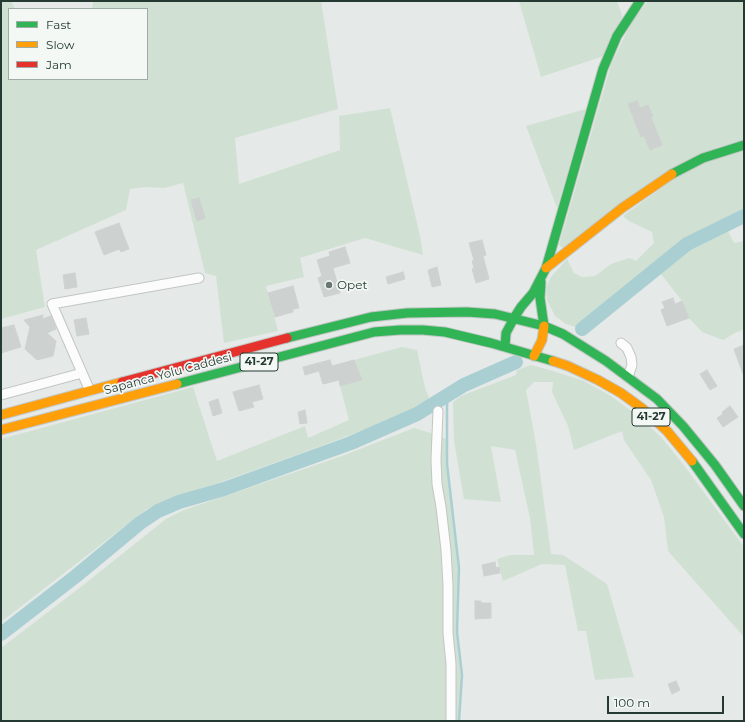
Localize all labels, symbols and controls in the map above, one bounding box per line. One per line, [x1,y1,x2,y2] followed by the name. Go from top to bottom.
[8,8,148,80] legend
[46,17,71,32] text: Fast
[46,37,75,52] text: Slow
[46,57,72,72] text: Jam
[337,278,367,292] place label: Opet
[324,280,334,290] marker: Opet
[103,350,233,398] street label: Sapanca Yolu Caddesi
[240,353,278,371] road number: 41-27
[632,408,670,426] road number: 41-27
[609,688,726,714] scale bar
[614,695,650,710] text: 100 m

